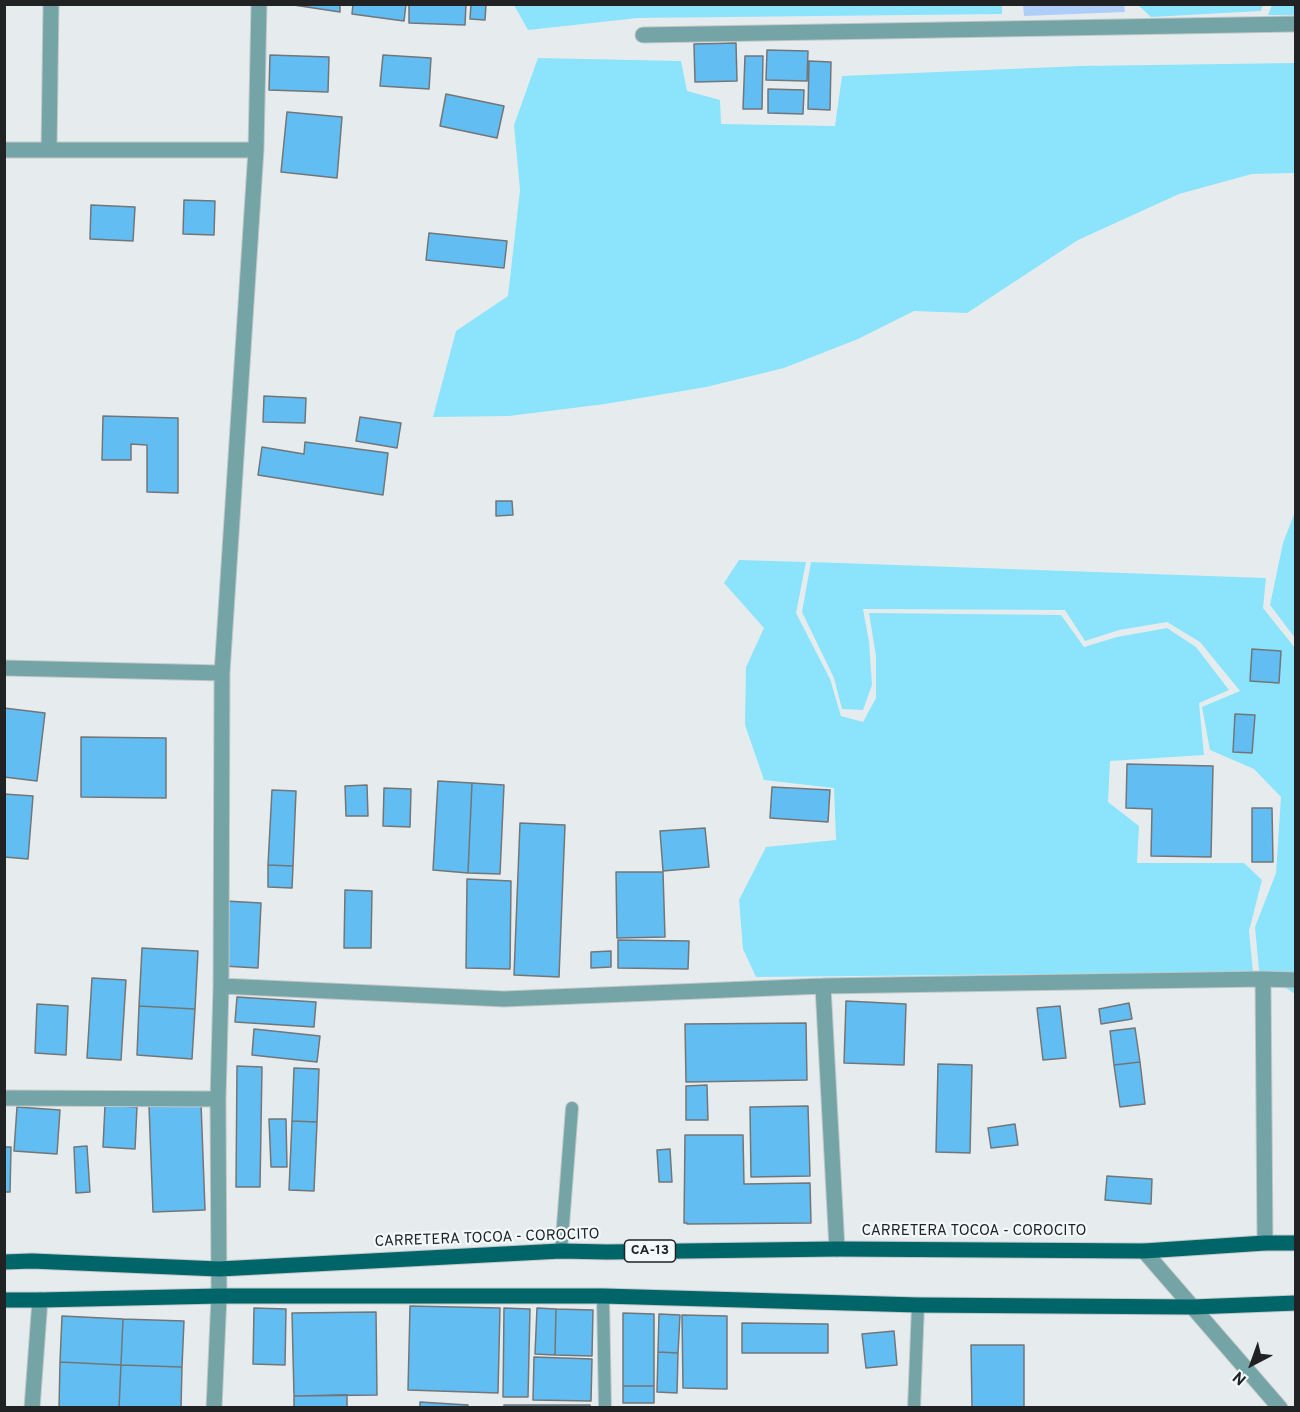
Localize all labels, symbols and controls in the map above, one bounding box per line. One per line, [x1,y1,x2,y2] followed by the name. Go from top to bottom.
[861,1223,1087,1241] street label: CARRETERA TOCOA - COROCITO
[374,1226,600,1252] street label: CARRETERA TOCOA - COROCITO
[624,1240,676,1262] road number: CA-13
[1222,1334,1282,1394] north arrow
[1229,1366,1251,1389] text: N

